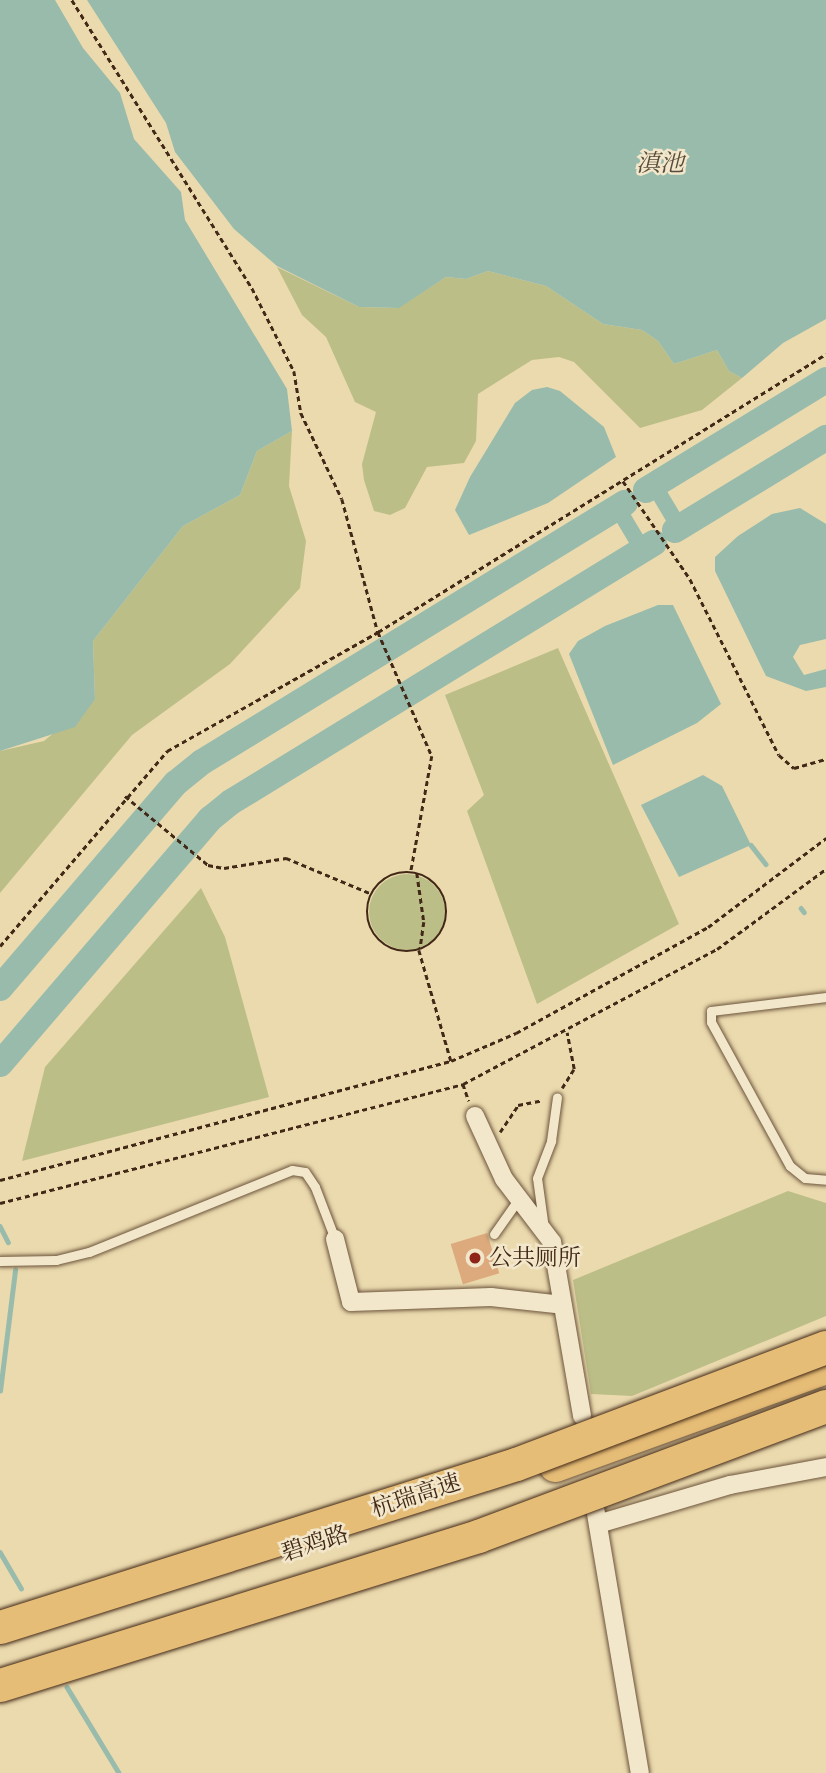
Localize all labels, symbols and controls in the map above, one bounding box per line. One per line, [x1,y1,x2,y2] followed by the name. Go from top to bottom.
[636,150,684,178] water label: 滇池
[489,1244,581,1272] place label: 公共厕所
[467,1250,483,1266] marker: 公共厕所
[368,1469,464,1523] street label: 杭瑞高速
[278,1520,352,1568] street label: 碧鸡路

